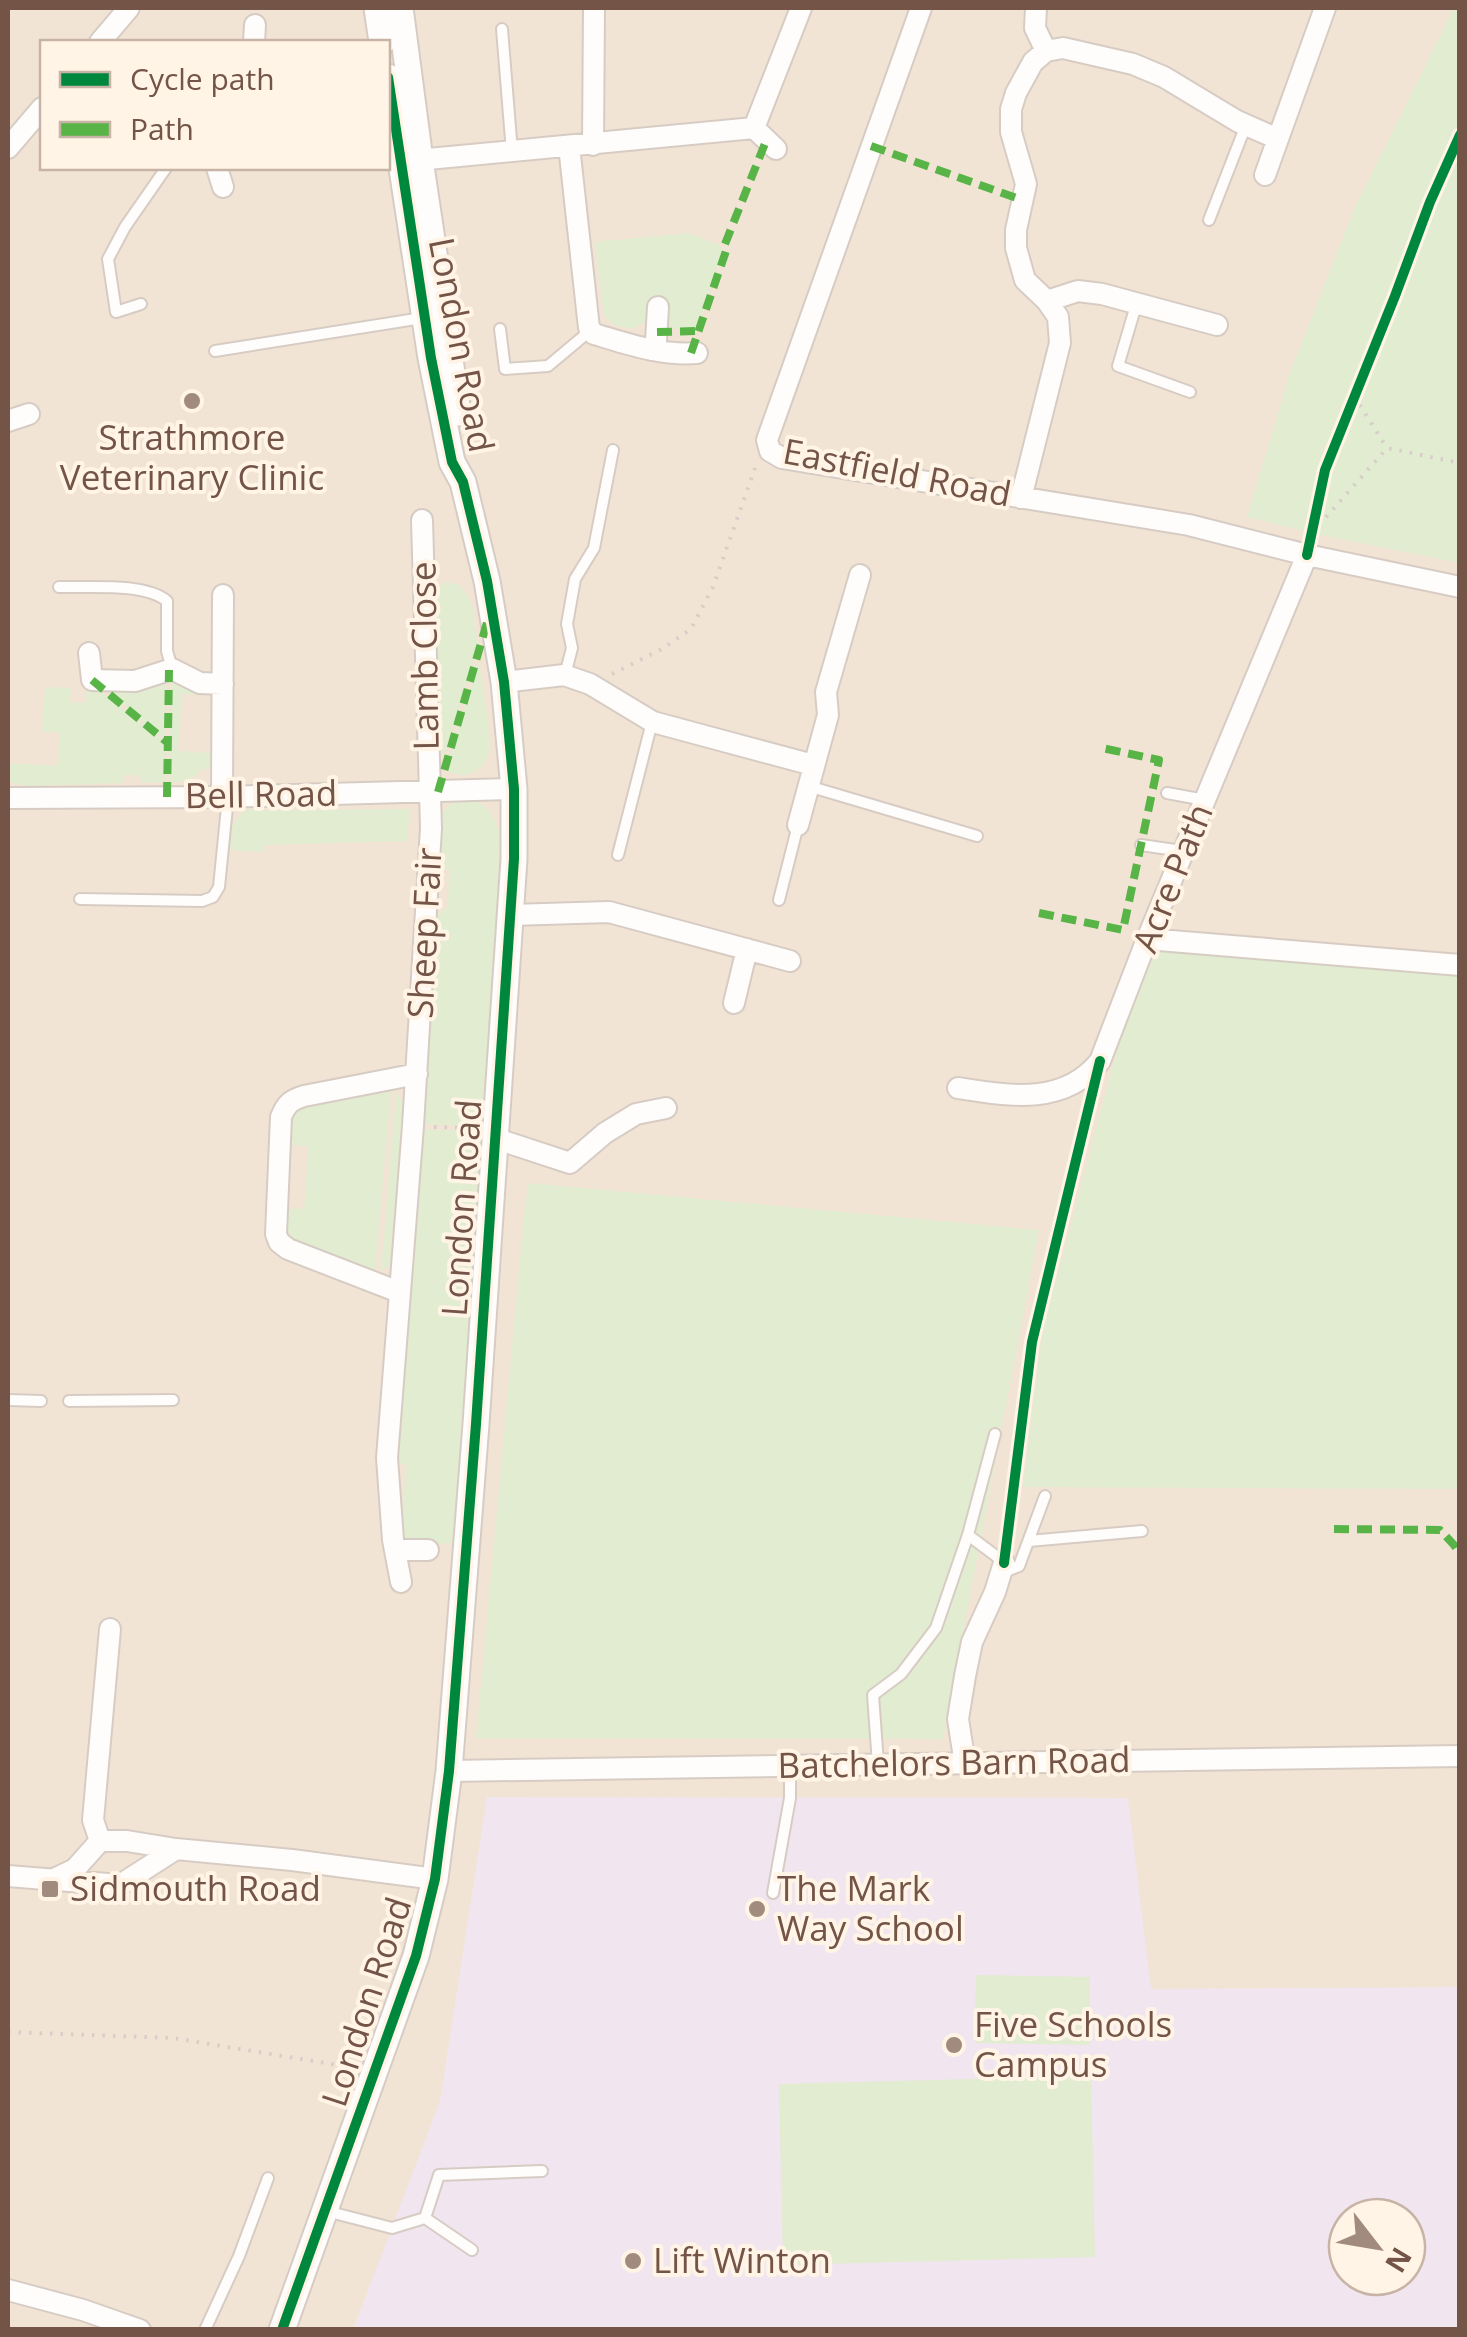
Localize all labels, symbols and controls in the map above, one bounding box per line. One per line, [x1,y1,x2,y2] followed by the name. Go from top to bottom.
[40,40,390,170] legend
[130,58,275,99] text: Cycle path
[130,108,194,149] text: Path
[419,234,506,456] street label: London Road
[181,390,203,412] marker: Strathmore Veterinary Clinic
[60,413,324,500] place label: Strathmore Veterinary Clinic
[779,426,1015,517] street label: Eastfield Road
[398,561,449,751] street label: Lamb Close
[184,769,338,818] street label: Bell Road
[1121,796,1223,959] street label: Acre Path
[396,846,451,1020] street label: Sheep Fair
[429,1098,492,1318] street label: London Road
[777,1735,1131,1788] street label: Batchelors Barn Road
[70,1864,321,1911] place label: Sidmouth Road
[777,1864,964,1951] place label: The Mark Way School
[39,1878,61,1900] marker: Sidmouth Road
[310,1891,422,2112] street label: London Road
[746,1898,768,1920] marker: The Mark Way School
[974,2000,1172,2087] place label: Five Schools Campus
[943,2034,965,2056] marker: Five Schools Campus
[1327,2197,1427,2297] north arrow
[653,2236,831,2283] place label: Lift Winton
[1377,2241,1421,2280] text: N
[622,2250,644,2272] marker: Lift Winton

